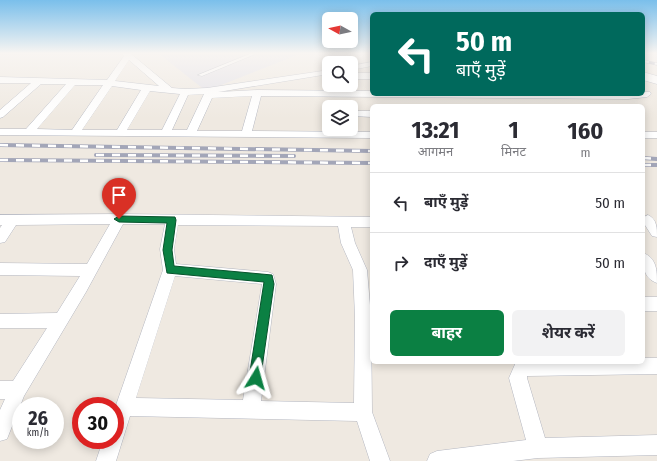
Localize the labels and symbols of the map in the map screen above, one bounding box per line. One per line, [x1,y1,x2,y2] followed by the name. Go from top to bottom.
[322,12,358,48] north arrow
[102,178,136,219] pin
[235,357,277,399] position arrow
[72,397,124,449] speed limit sign: 30

